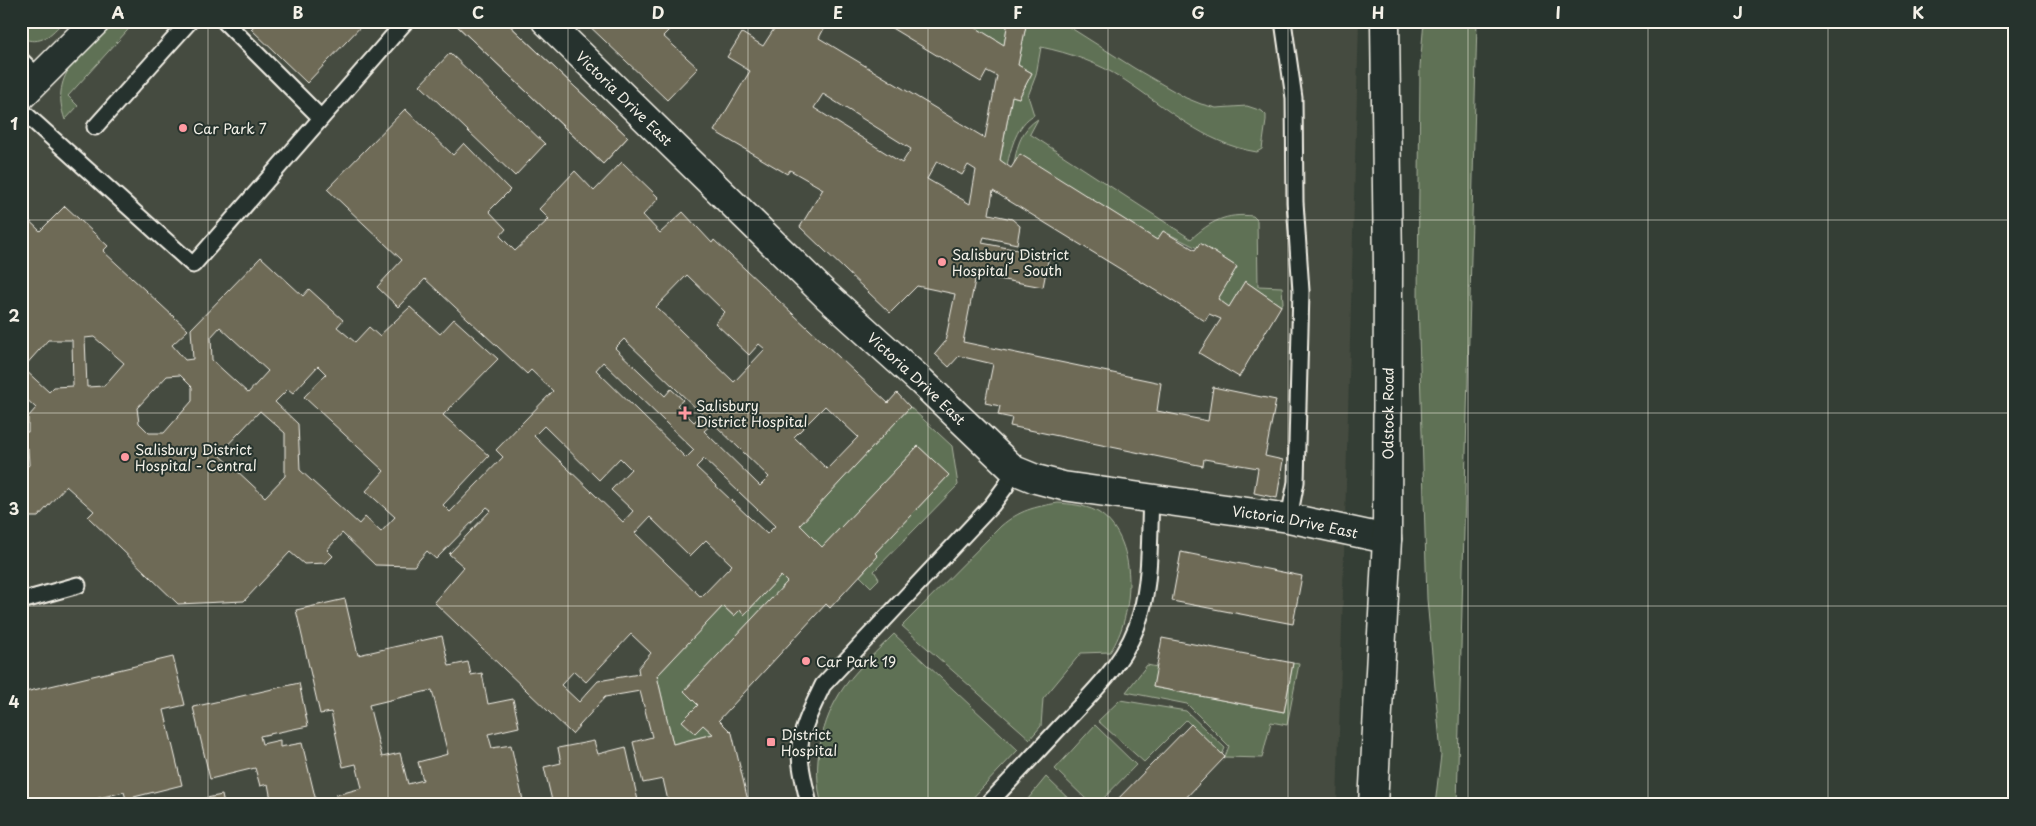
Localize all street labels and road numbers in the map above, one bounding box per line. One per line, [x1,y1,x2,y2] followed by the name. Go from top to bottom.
[572,46,678,150] street label: Victoria Drive East
[863,327,971,430] street label: Victoria Drive East
[1377,367,1398,460] street label: Odstock Road
[1231,500,1360,543] street label: Victoria Drive East

